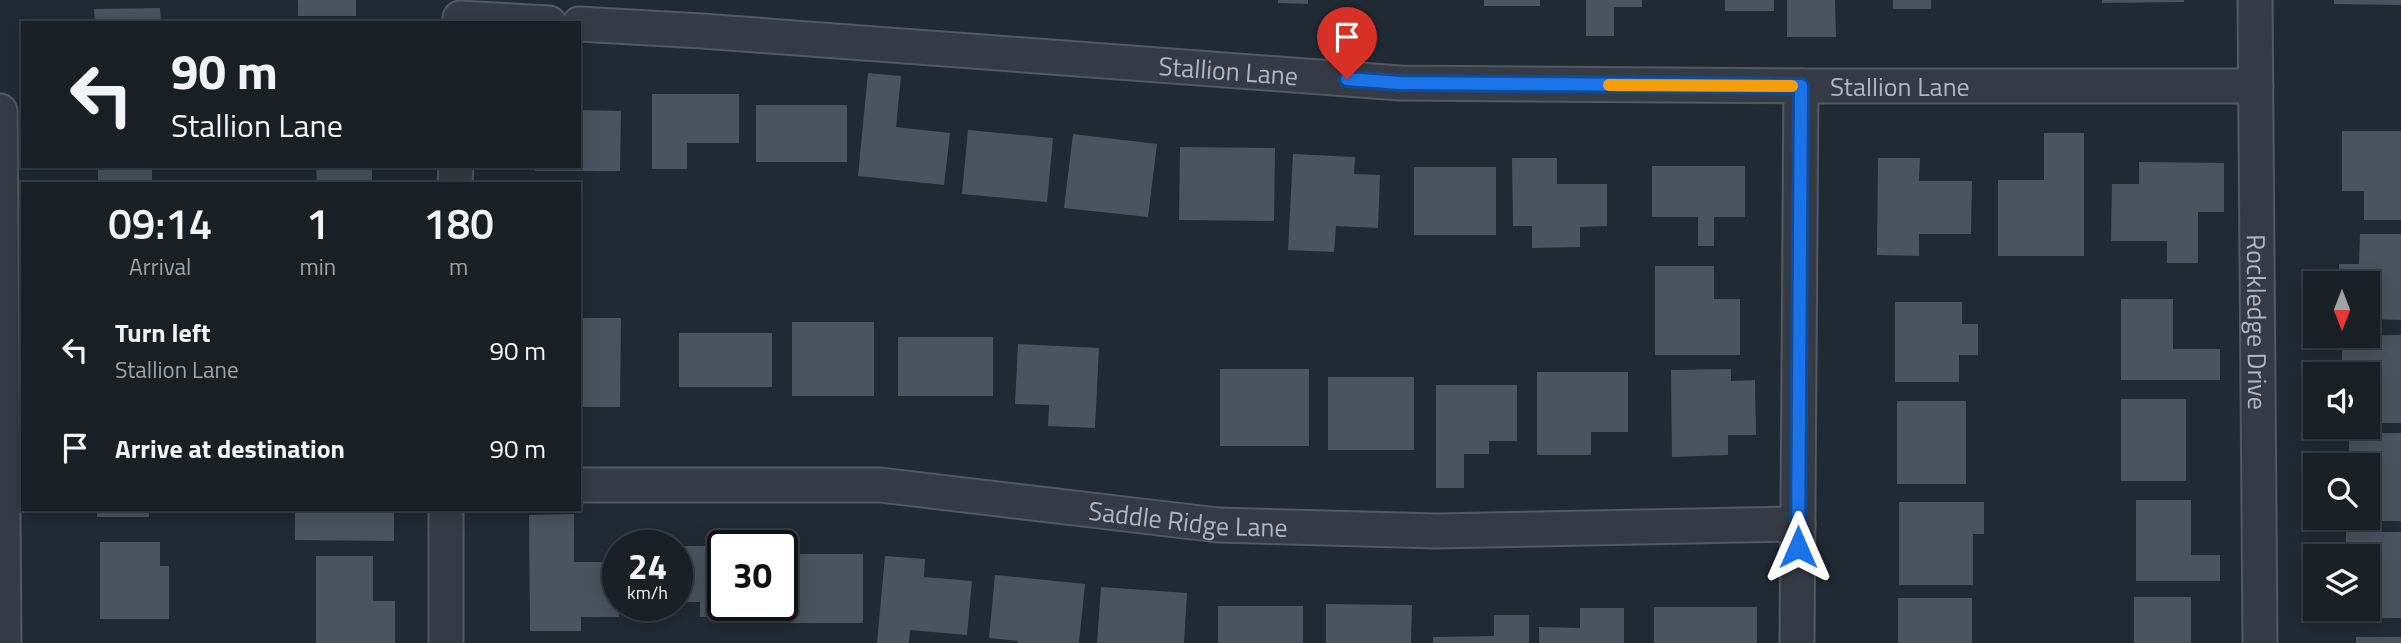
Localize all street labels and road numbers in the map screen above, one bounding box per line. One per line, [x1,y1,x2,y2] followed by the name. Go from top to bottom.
[1157,46,1300,95] street label: Stallion Lane
[1830,67,1970,106] street label: Stallion Lane
[2237,234,2278,410] street label: Rockledge Drive
[1086,490,1288,546] street label: Saddle Ridge Lane

